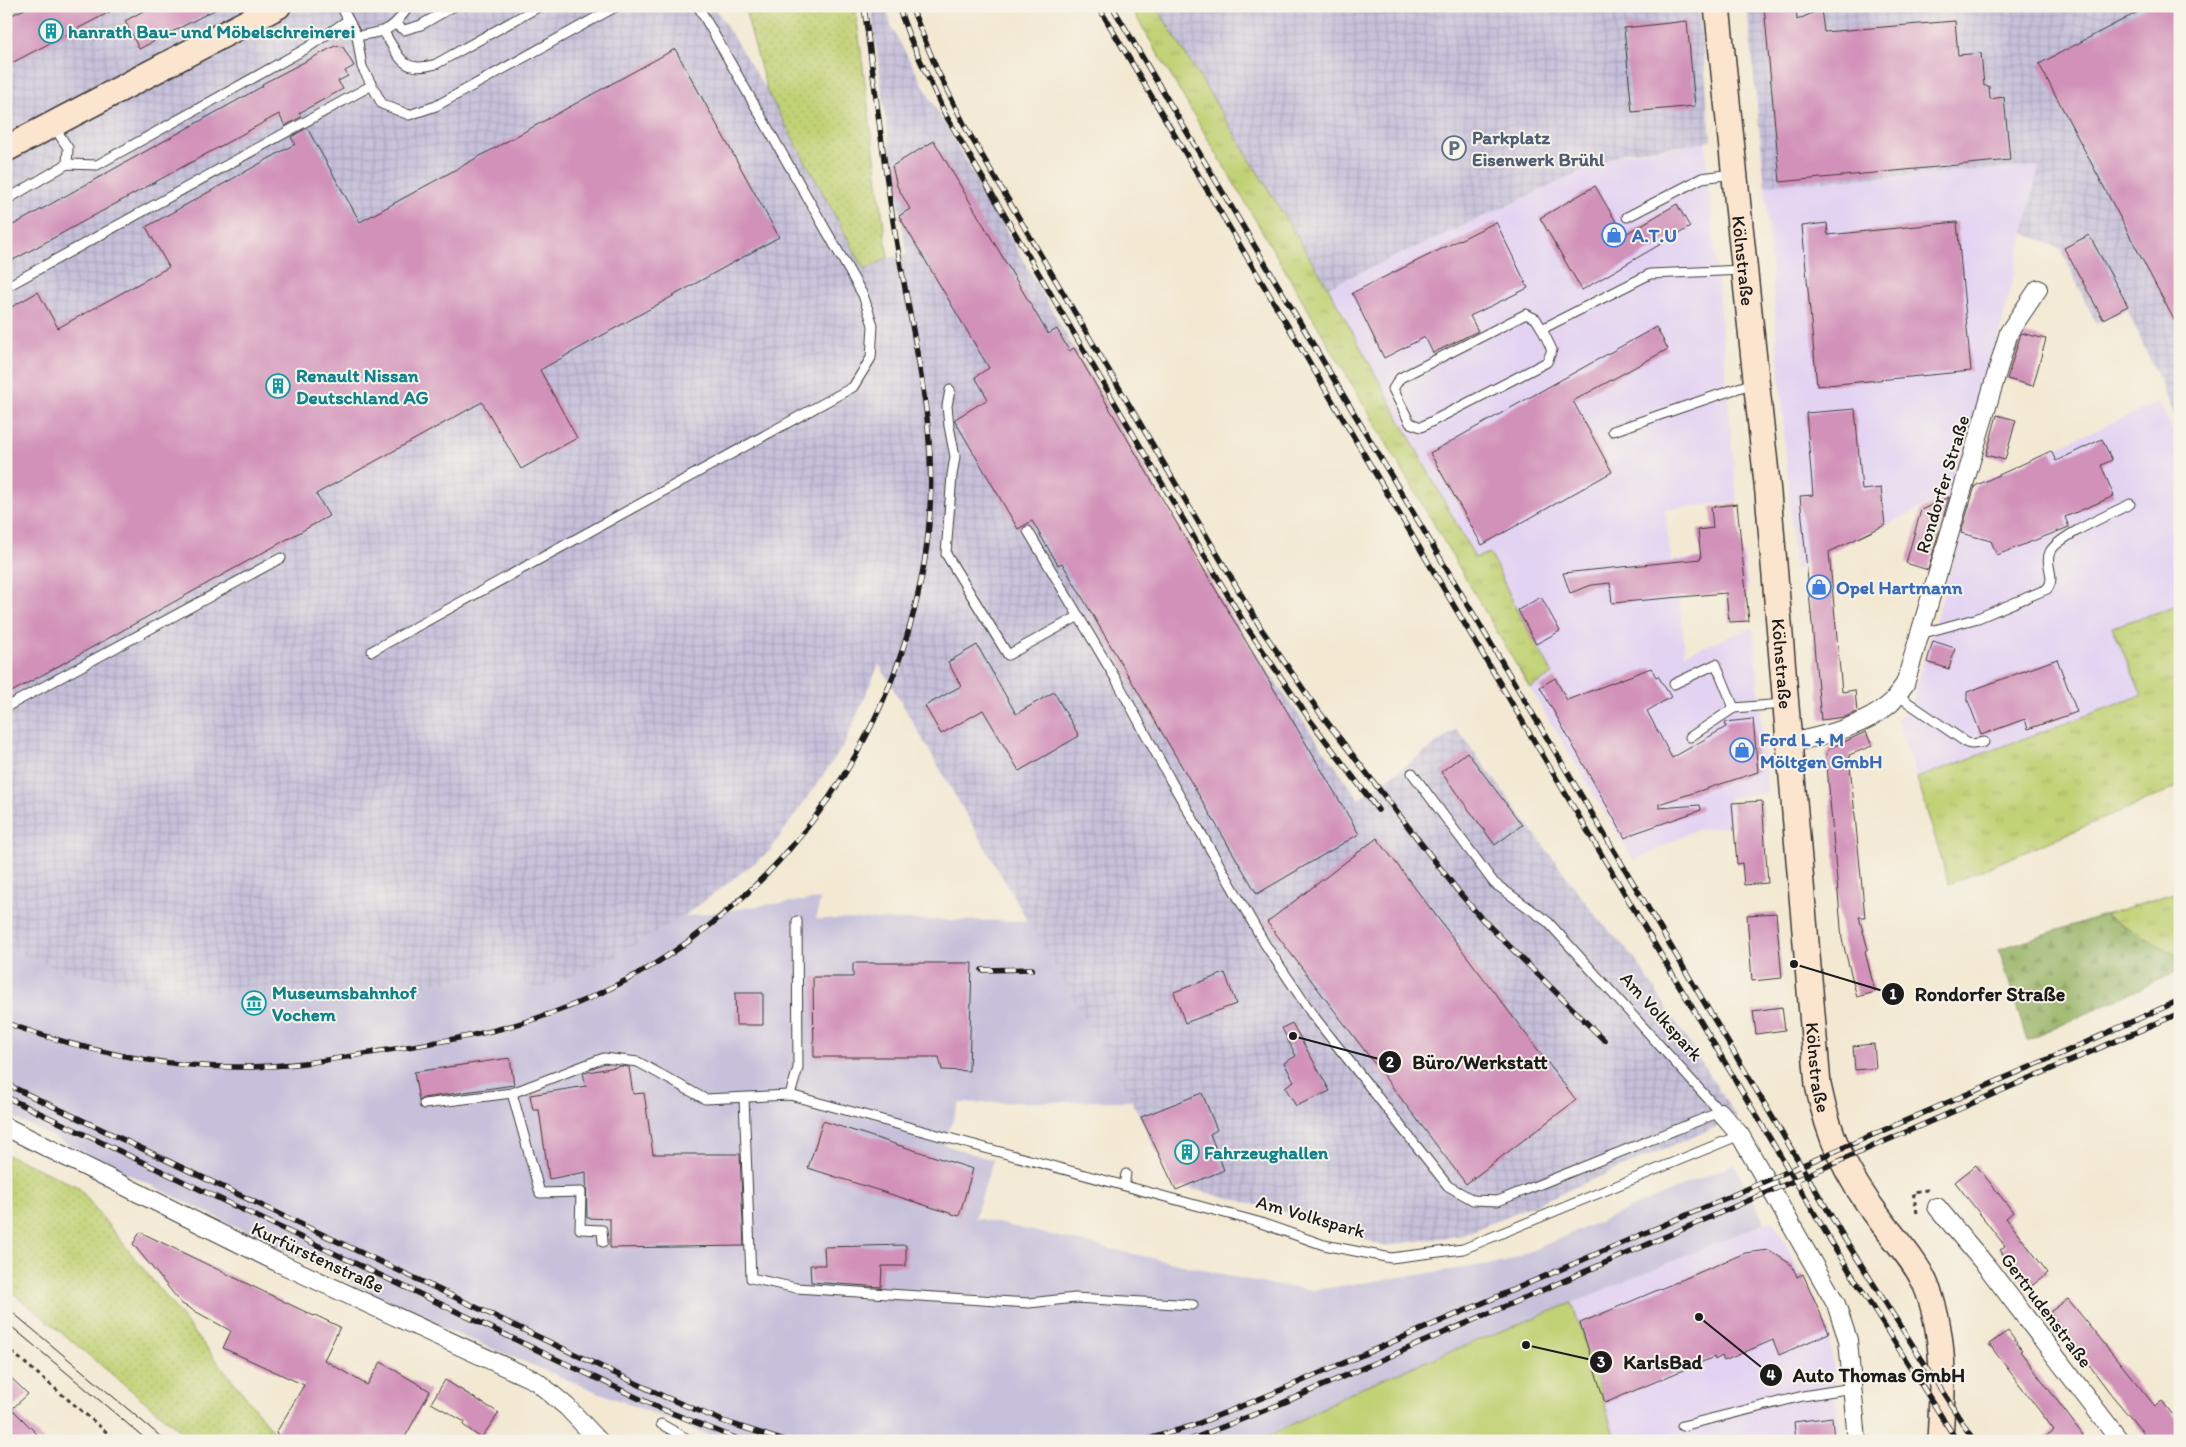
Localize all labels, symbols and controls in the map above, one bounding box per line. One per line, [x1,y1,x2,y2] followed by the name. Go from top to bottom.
[38,18,64,44] building icon: hanrath Bau- und Möbelschreinerei
[68,20,355,43] place label: hanrath Bau- und Möbelschreinerei
[1472,126,1605,171] place label: Parkplatz Eisenwerk Brühl
[1441,135,1467,161] parking icon: Parkplatz Eisenwerk Brühl
[1727,214,1759,307] street label: Kölnstraße
[1601,222,1627,248] shop icon: A.T.U
[1631,224,1677,247] place label: A.T.U
[296,364,429,409] place label: Renault Nissan Deutschland AG
[265,373,291,399] building icon: Renault Nissan Deutschland AG
[1911,412,1974,556] street label: Rondorfer Straße
[1806,574,1832,600] shop icon: Opel Hartmann
[1836,576,1963,599] place label: Opel Hartmann
[1767,618,1797,710] street label: Kölnstraße
[1760,728,1882,773] place label: Ford L + M Möltgen GmbH
[1729,737,1755,763] shop icon: Ford L + M Möltgen GmbH
[1616,967,1708,1066] street label: Am Volkspark
[1880,976,2075,1011] callout: Rondorfer Straße
[272,981,417,1026] place label: Museumsbahnhof Vochem
[1915,982,2066,1006] text: Rondorfer Straße
[1890,985,1897,1003] text: 1
[241,990,267,1016] museum icon: Museumsbahnhof Vochem
[1801,1021,1835,1115] street label: Kölnstraße
[1377,1045,1558,1080] callout: Büro/Werkstatt
[1412,1050,1548,1074] text: Büro/Werkstatt
[1386,1053,1394,1071] text: 2
[1174,1139,1200,1165] building icon: Fahrzeughallen
[1204,1141,1329,1164] place label: Fahrzeughallen
[1254,1190,1368,1243] street label: Am Volkspark
[248,1217,388,1298] street label: Kurfürstenstraße
[1996,1248,2097,1372] street label: Gertrudenstraße
[1589,1344,1713,1379] callout: KarlsBad
[1623,1350,1704,1374] text: KarlsBad
[1597,1353,1605,1371] text: 3
[1758,1357,1975,1392] callout: Auto Thomas GmbH
[1792,1363,1965,1387] text: Auto Thomas GmbH
[1766,1366,1776,1384] text: 4

